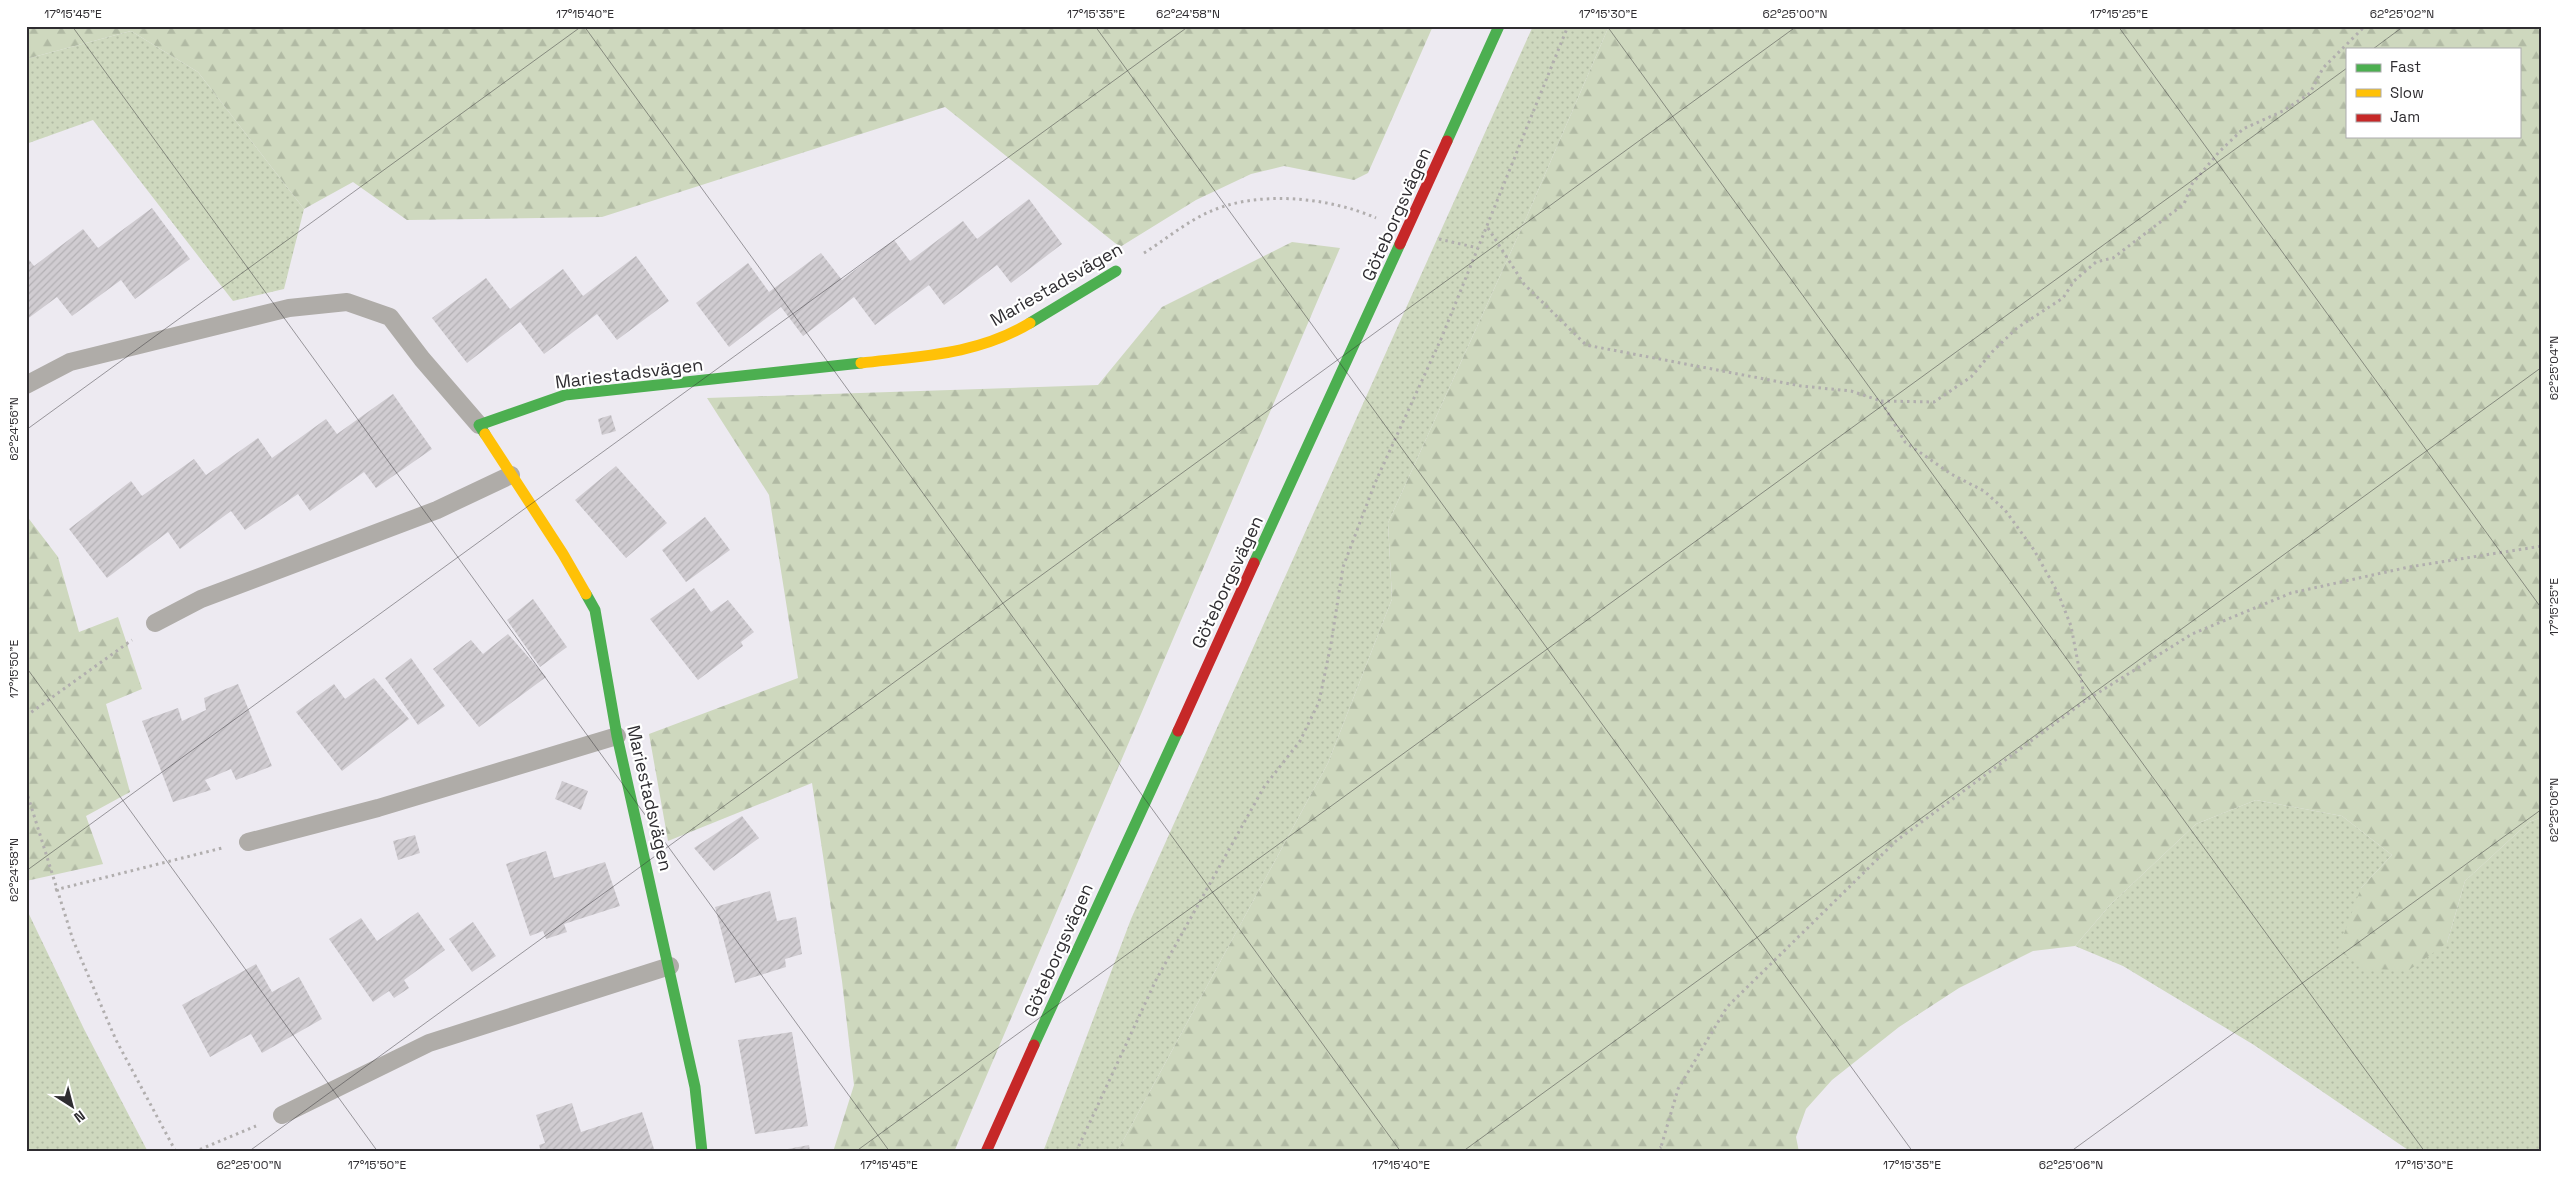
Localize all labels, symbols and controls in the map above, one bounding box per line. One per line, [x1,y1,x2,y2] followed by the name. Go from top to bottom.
[44,6,102,22] text: 17°15'45"E
[556,6,614,22] text: 17°15'40"E
[1067,6,1125,22] text: 17°15'35"E
[1156,6,1220,22] text: 62°24'58"N
[1579,6,1637,22] text: 17°15'30"E
[1763,6,1828,22] text: 62°25'00"N
[2090,6,2148,22] text: 17°15'25"E
[2370,6,2434,22] text: 62°25'02"N
[2346,48,2520,138] legend
[2390,57,2421,76] text: Fast
[2390,83,2424,102] text: Slow
[2390,107,2420,126] text: Jam
[1356,144,1436,284] street label: Göteborgsvägen
[986,237,1126,331] street label: Mariestadsvägen
[2546,336,2562,400] text: 62°25'04"N
[554,353,704,393] street label: Mariestadsvägen
[6,397,22,461] text: 62°24'56"N
[1186,512,1268,652] street label: Göteborgsvägen
[2546,578,2562,636] text: 17°15'25"E
[6,640,22,698] text: 17°15'50"E
[622,723,678,873] street label: Mariestadsvägen
[2546,778,2562,842] text: 62°25'06"N
[6,838,22,902] text: 62°24'58"N
[1018,880,1098,1020] street label: Göteborgsvägen
[48,1080,98,1130] north arrow
[71,1106,89,1127] text: N
[217,1157,282,1173] text: 62°25'00"N
[348,1157,406,1173] text: 17°15'50"E
[860,1157,918,1173] text: 17°15'45"E
[1372,1157,1430,1173] text: 17°15'40"E
[1883,1157,1941,1173] text: 17°15'35"E
[2039,1157,2103,1173] text: 62°25'06"N
[2395,1157,2453,1173] text: 17°15'30"E

